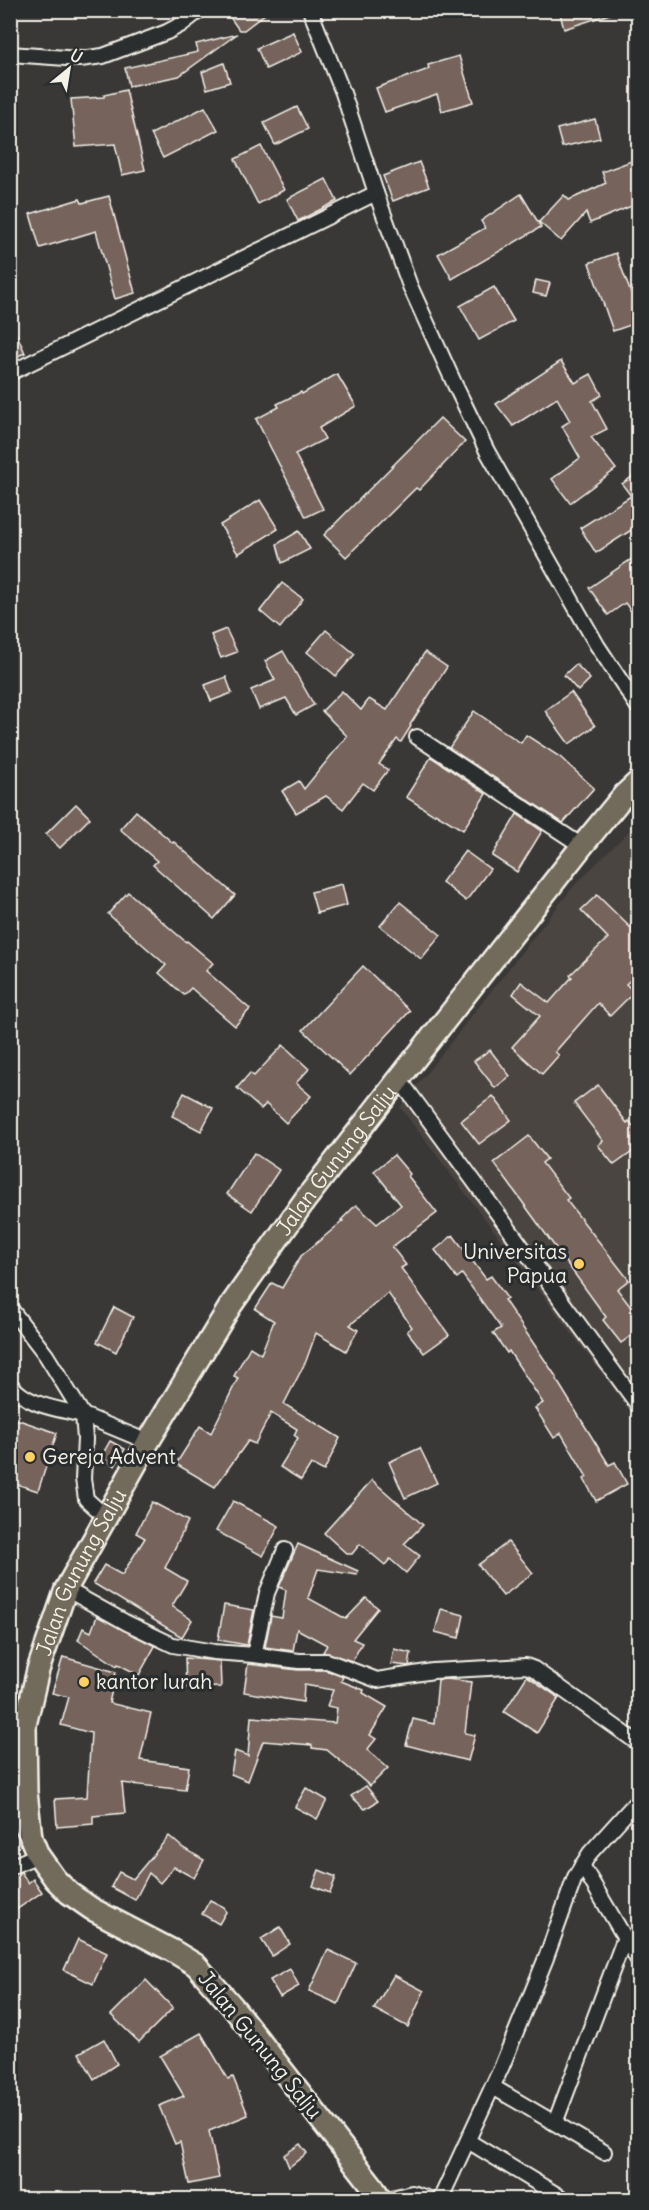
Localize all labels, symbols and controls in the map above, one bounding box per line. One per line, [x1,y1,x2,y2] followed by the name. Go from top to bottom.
[39,39,99,99] north arrow
[67,45,86,67] text: U
[270,1079,402,1241] street label: Jalan Gunung Salju
[463,1238,567,1289] place label: Universitas Papua
[572,1257,586,1271] marker: Universitas Papua
[42,1443,176,1470] place label: Gereja Advent
[23,1450,37,1464] marker: Gereja Advent
[30,1484,132,1659] street label: Jalan Gunung Salju
[96,1668,212,1695] place label: kantor lurah
[77,1675,91,1689] marker: kantor lurah
[193,1965,328,2124] street label: Jalan Gunung Salju

